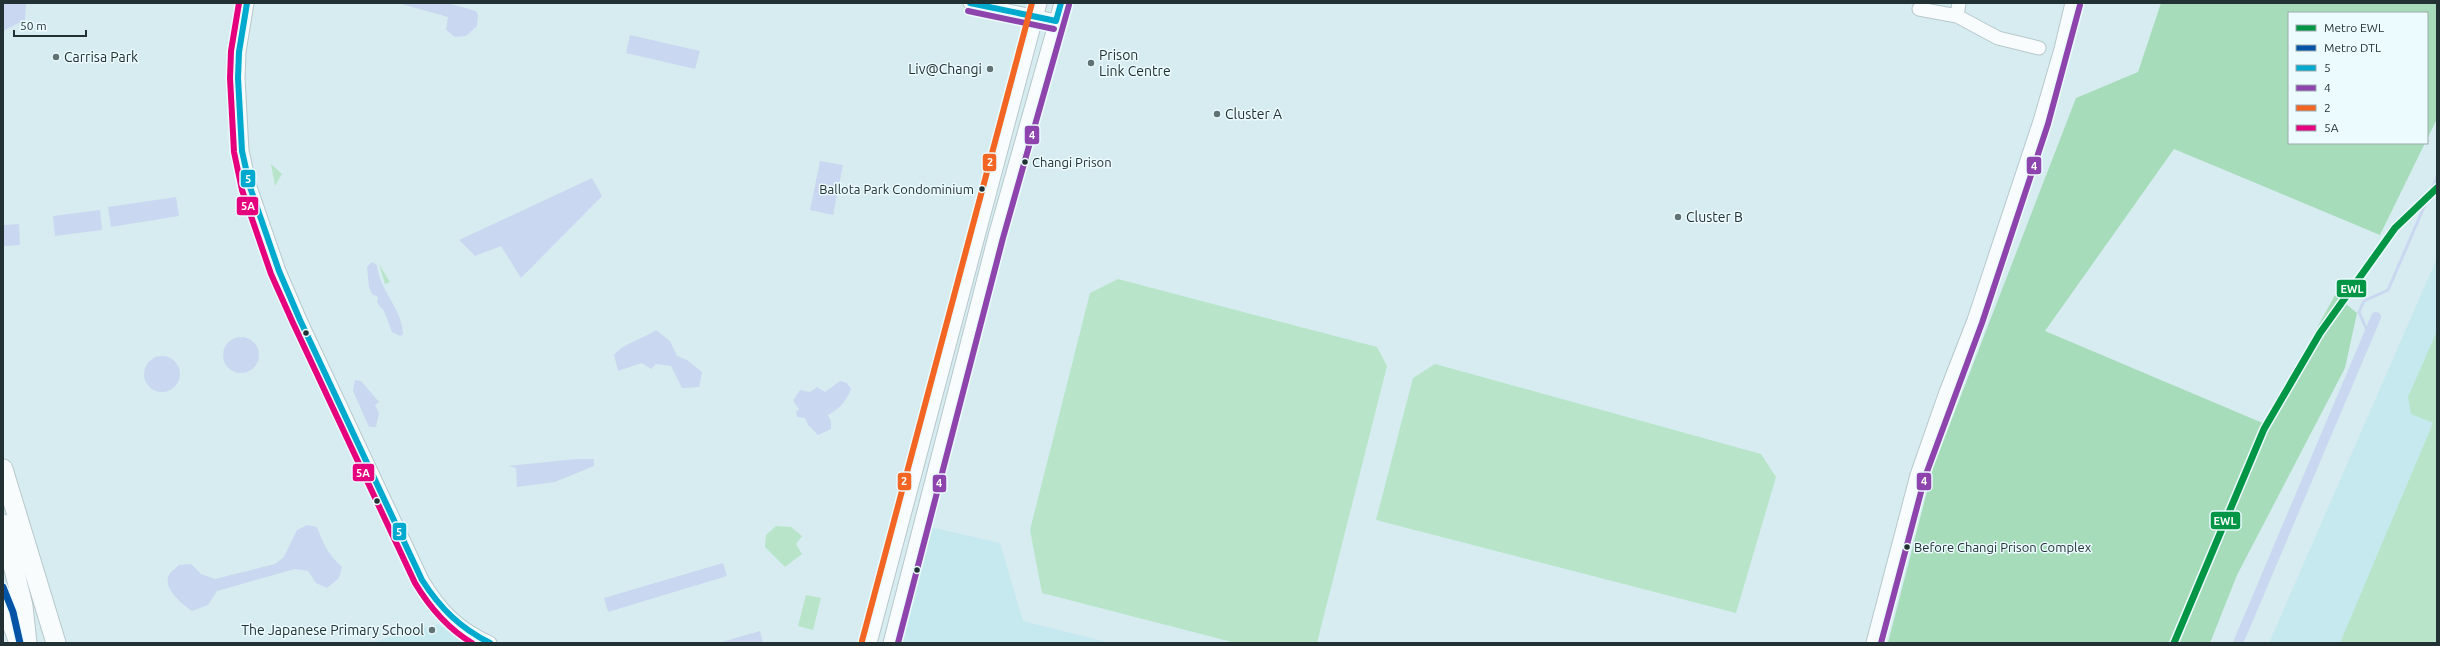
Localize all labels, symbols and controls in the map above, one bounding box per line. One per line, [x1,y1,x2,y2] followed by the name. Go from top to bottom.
[14,12,86,38] scale bar
[2288,12,2428,144] legend
[20,19,47,32] text: 50 m
[2324,21,2384,34] text: Metro EWL
[2324,41,2381,54] text: Metro DTL
[1099,47,1171,79] place label: Prison Link Centre
[64,49,138,65] place label: Carrisa Park
[51,52,61,62] marker: Carrisa Park
[1086,58,1096,68] marker: Prison Link Centre
[908,61,982,77] place label: Liv@Changi
[2324,61,2331,74] text: 5
[985,64,995,74] marker: Liv@Changi
[2324,81,2331,94] text: 4
[2324,101,2331,114] text: 2
[1225,106,1282,122] place label: Cluster A
[1212,109,1222,119] marker: Cluster A
[2324,121,2339,134] text: 5A
[1024,125,1040,145] line badge: 4
[1029,129,1035,141] text: 4
[982,153,997,172] line badge: 2
[1032,155,1112,169] place label: Changi Prison
[987,156,993,168] text: 2
[2026,156,2042,175] line badge: 4
[1020,157,1030,167] marker: Changi Prison
[2031,160,2037,172] text: 4
[240,169,256,188] line badge: 5
[245,173,251,185] text: 5
[819,182,974,196] place label: Ballota Park Condominium
[977,184,987,194] marker: Ballota Park Condominium
[236,196,259,216] line badge: 5A
[241,200,255,212] text: 5A
[1686,209,1743,225] place label: Cluster B
[1673,212,1683,222] marker: Cluster B
[2336,279,2367,298] line badge: EWL
[2341,283,2363,295] text: EWL
[301,328,311,338] unlabelled marker
[352,463,375,482] line badge: 5A
[356,467,370,479] text: 5A
[897,472,912,491] line badge: 2
[1916,472,1932,491] line badge: 4
[932,474,947,493] line badge: 4
[901,475,907,487] text: 2
[1921,475,1927,487] text: 4
[936,477,942,489] text: 4
[372,496,382,506] unlabelled marker
[2210,511,2241,530] line badge: EWL
[2214,515,2236,527] text: EWL
[392,522,407,541] line badge: 5
[396,526,402,538] text: 5
[1914,540,2092,554] place label: Before Changi Prison Complex
[1902,542,1912,552] marker: Before Changi Prison Complex
[912,565,922,575] unlabelled marker
[241,622,424,638] place label: The Japanese Primary School
[427,625,437,635] marker: The Japanese Primary School

